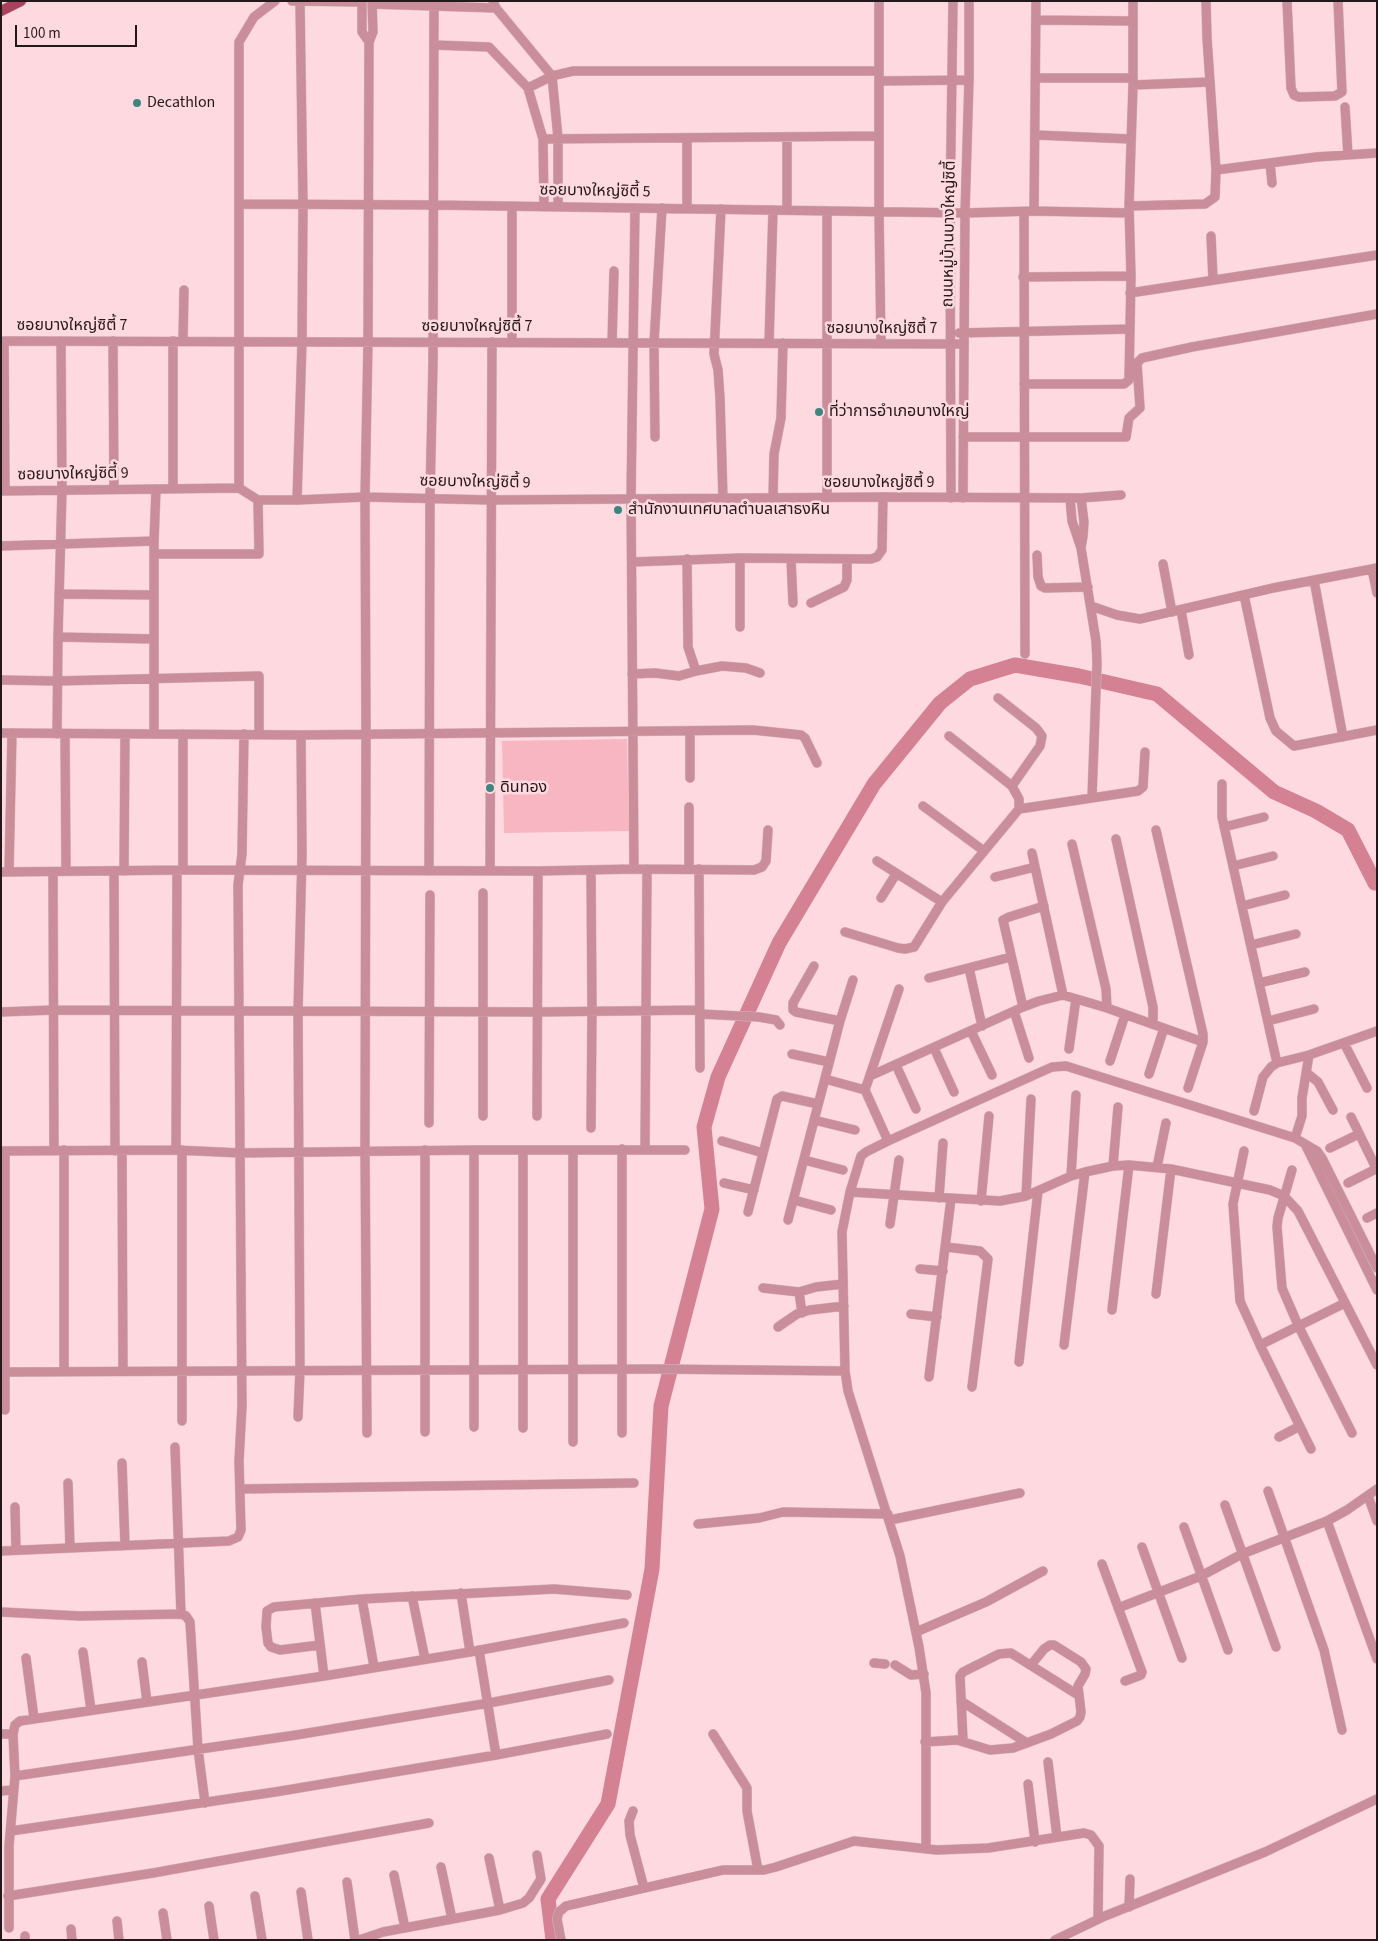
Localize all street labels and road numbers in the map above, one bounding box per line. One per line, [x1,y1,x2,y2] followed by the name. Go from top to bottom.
[939,160,961,308] street label: ถนนหมู่บ้านบางใหญ่ซิตี้
[539,181,651,203] street label: ซอยบางใหญ่ซิตี้ 5
[16,316,128,336] street label: ซอยบางใหญ่ซิตี้ 7
[421,317,533,337] street label: ซอยบางใหญ่ซิตี้ 7
[826,319,938,339] street label: ซอยบางใหญ่ซิตี้ 7
[17,464,129,486] street label: ซอยบางใหญ่ซิตี้ 9
[419,472,531,494] street label: ซอยบางใหญ่ซิตี้ 9
[823,473,935,493] street label: ซอยบางใหญ่ซิตี้ 9

